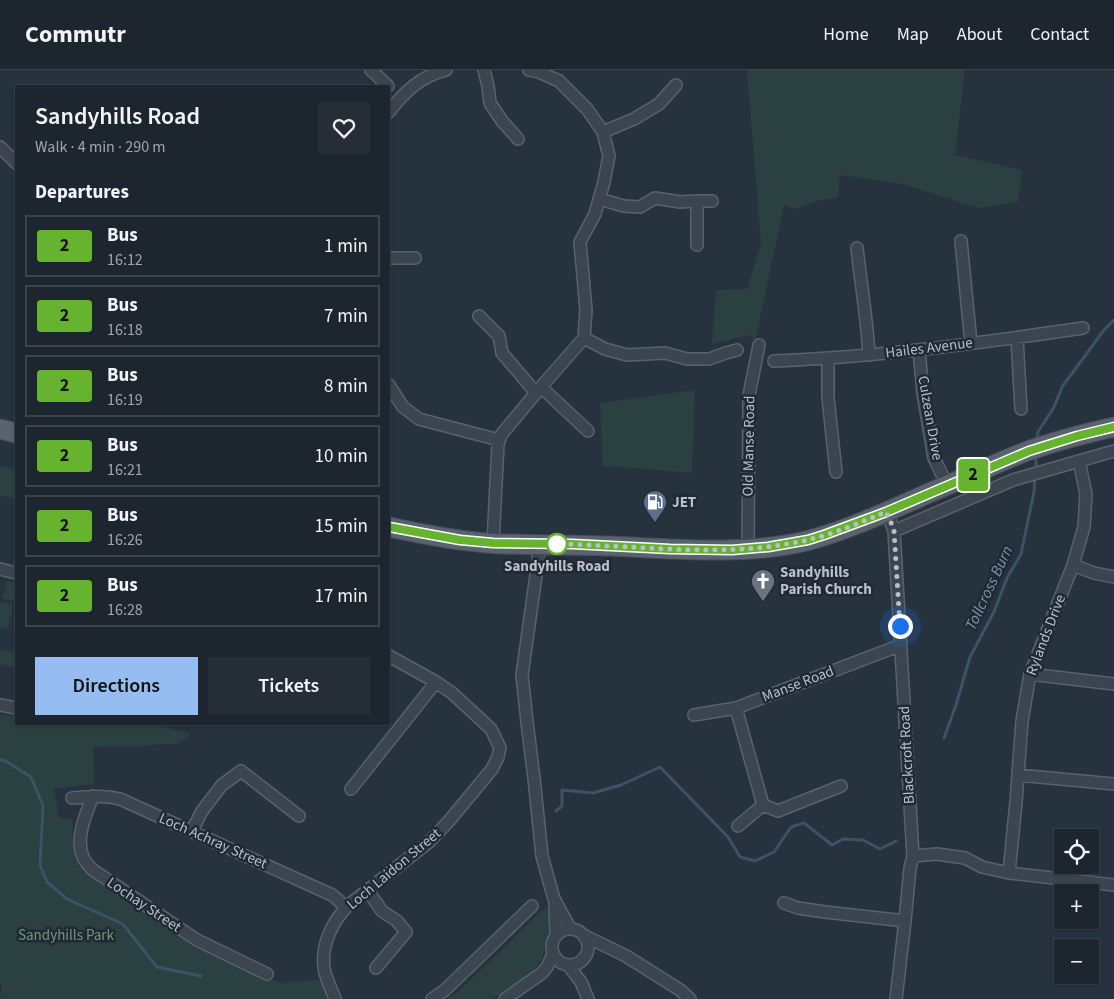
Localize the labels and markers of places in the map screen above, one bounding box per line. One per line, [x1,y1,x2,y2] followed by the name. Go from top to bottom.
[642,489,668,523] fuel station icon: JET
[672,492,696,513] place label: JET
[546,533,568,555] marker: Sandyhills Road
[504,556,610,577] place label: Sandyhills Road
[780,562,872,600] place label: Sandyhills Parish Church
[750,568,776,602] church icon: Sandyhills Parish Church

